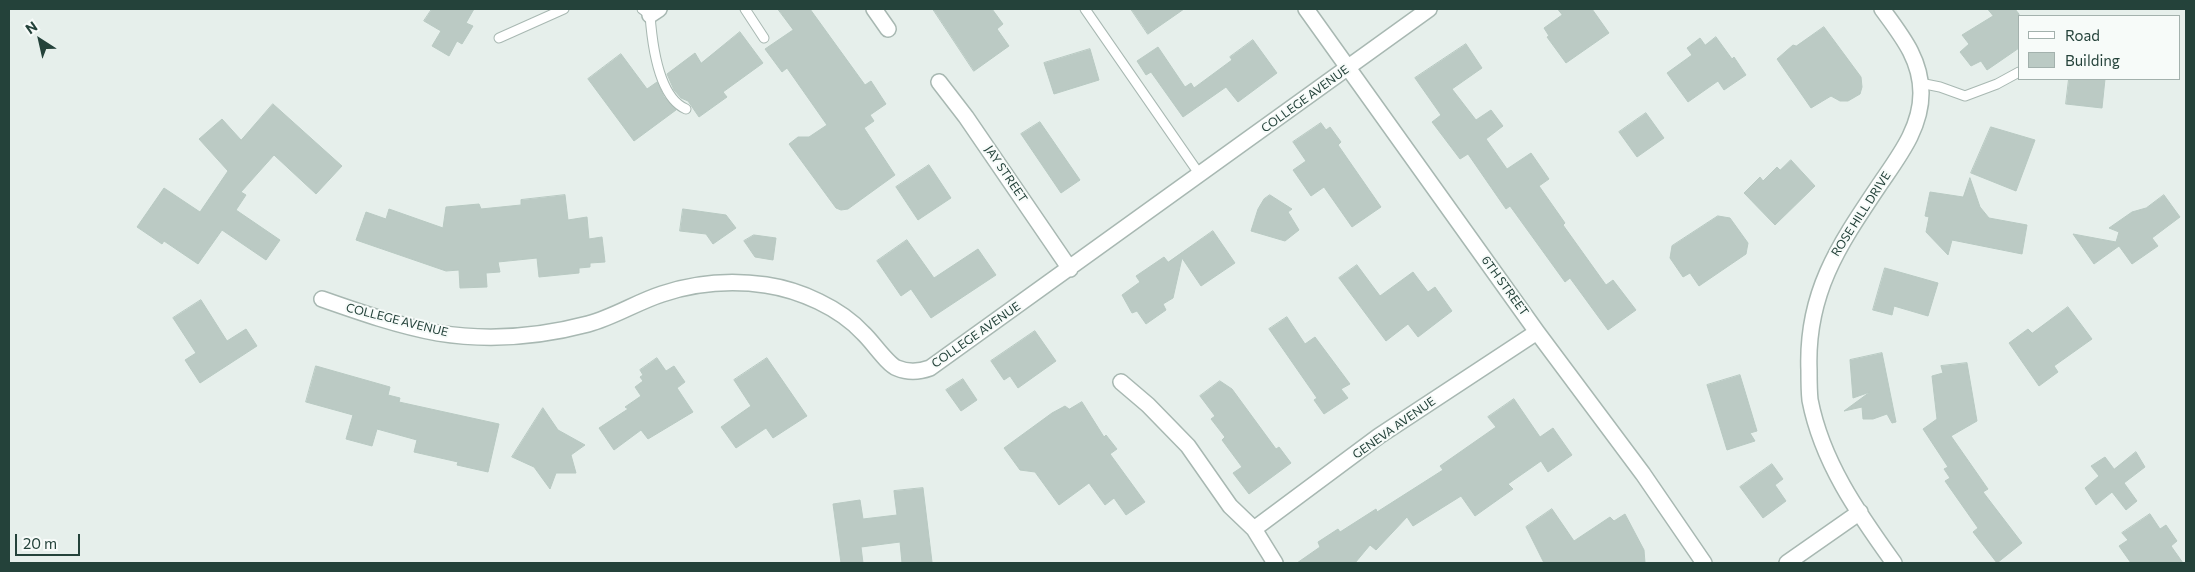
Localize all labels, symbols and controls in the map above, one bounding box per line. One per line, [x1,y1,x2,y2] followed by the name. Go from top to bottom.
[15,15,65,65] north arrow
[2018,15,2180,80] legend
[22,17,40,37] text: N
[2065,26,2100,44] text: Road
[2065,51,2120,69] text: Building
[1258,62,1352,136] street label: COLLEGE AVENUE
[982,143,1030,205] street label: JAY STREET
[1828,169,1894,259] street label: ROSE HILL DRIVE
[1478,253,1532,319] street label: 6TH STREET
[929,299,1023,371] street label: COLLEGE AVENUE
[344,300,450,340] street label: COLLEGE AVENUE
[1350,394,1438,462] street label: GENEVA AVENUE
[18,524,82,556] scale bar
[23,534,57,552] text: 20 m

